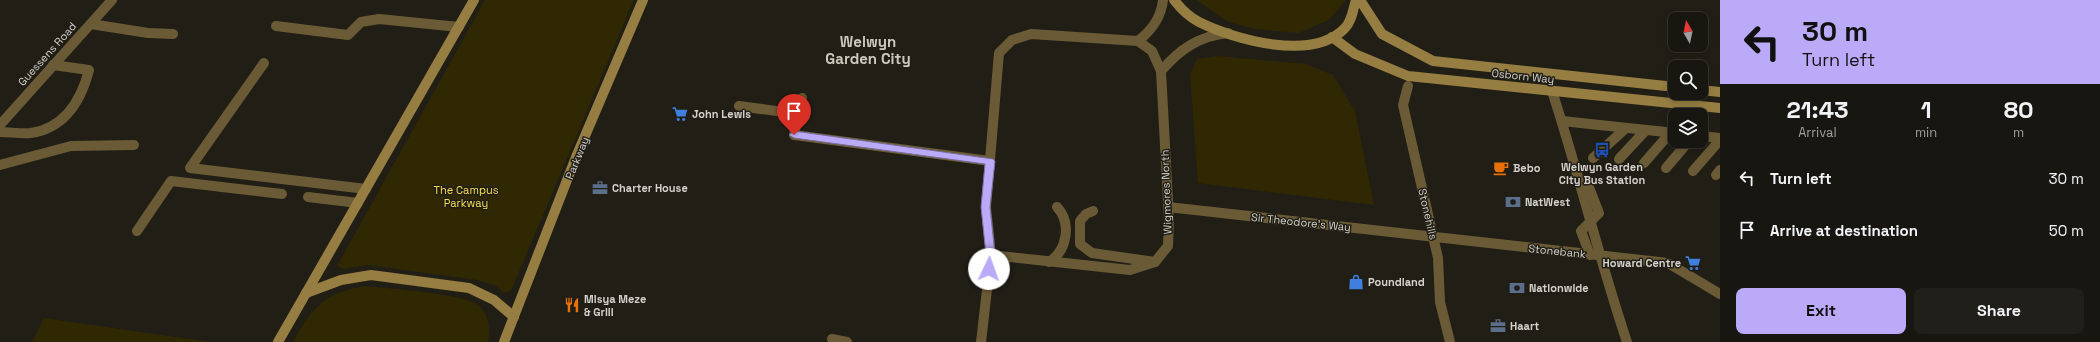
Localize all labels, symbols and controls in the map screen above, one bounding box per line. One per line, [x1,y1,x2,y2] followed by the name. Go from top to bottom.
[1668,12,1708,52] north arrow
[1668,12,1708,148] map controls
[1802,13,1868,49] text: 30 m
[1736,16,1788,68] icon: left
[15,19,79,89] street label: Guessens Road
[825,32,911,68] district label: Welwyn Garden City
[1802,48,1875,71] text: Turn left
[1668,60,1708,100] button: search
[1491,66,1555,86] street label: Osborn Way
[777,94,811,135] pin
[1786,94,1849,125] text: 21:43
[1921,94,1932,125] text: 1
[2004,94,2034,125] text: 80
[783,100,805,122] icon: arrive
[671,105,689,123] supermarket icon: John Lewis
[692,107,751,121] place label: John Lewis
[1668,108,1708,148] button: layers
[1798,124,1837,141] text: Arrival
[1915,124,1937,141] text: min
[2013,124,2024,141] text: m
[562,135,592,181] street label: Parkway
[1593,141,1611,159] bus stop icon: Welwyn Garden City Bus Station
[1158,149,1174,235] street label: Wigmores North
[1492,159,1510,177] cafe icon: Bebo
[1559,160,1645,187] place label: Welwyn Garden City Bus Station
[1513,161,1541,175] place label: Bebo
[1736,167,1758,189] icon: left
[1770,169,1832,188] text: Turn left
[2049,169,2084,188] text: 30 m
[591,179,609,197] office icon: Charter House
[612,181,688,195] place label: Charter House
[433,183,499,210] park label: The Campus Parkway
[1415,187,1441,241] street label: Stonehills
[1504,193,1522,211] bank icon: NatWest
[1525,195,1570,209] place label: NatWest
[1250,210,1352,234] street label: Sir Theodore's Way
[1736,219,1758,241] icon: arrive
[1770,221,1918,240] text: Arrive at destination
[2049,221,2084,240] text: 50 m
[1528,241,1587,261] street label: Stonebank
[968,248,1010,290] position arrow
[1684,254,1702,272] supermarket icon: Howard Centre
[1603,256,1681,270] place label: Howard Centre
[1347,273,1365,291] shop icon: Poundland
[1368,275,1425,289] place label: Poundland
[1508,279,1526,297] bank icon: Nationwide
[1529,281,1589,295] place label: Nationwide
[1736,288,1906,334] button: Exit
[1914,288,2084,334] button: Share
[584,292,646,319] place label: Misya Meze & Grill
[563,296,581,314] restaurant icon: Misya Meze & Grill
[1489,317,1507,335] office icon: Haart
[1510,319,1539,333] place label: Haart

